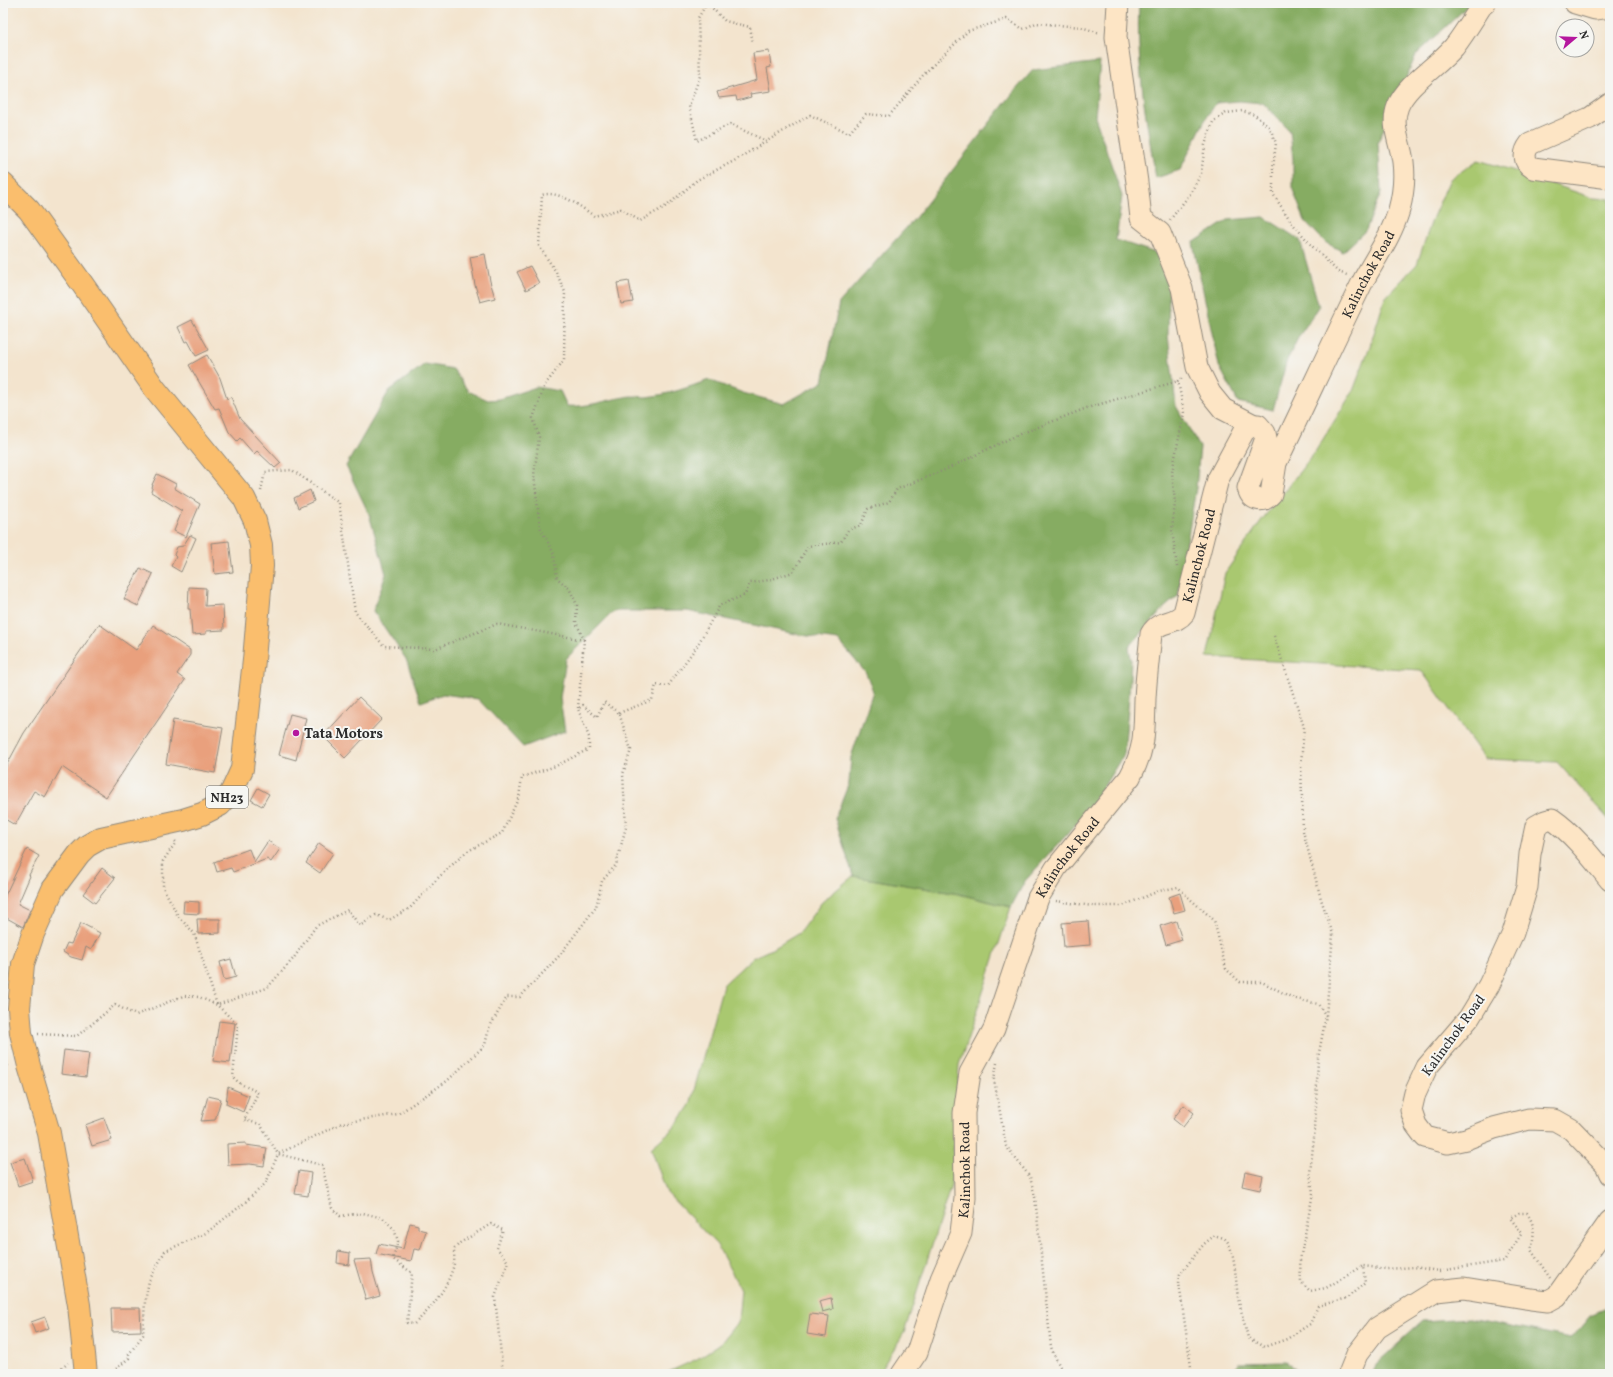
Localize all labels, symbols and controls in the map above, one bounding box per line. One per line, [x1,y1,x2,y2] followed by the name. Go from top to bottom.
[1555,18,1595,58] north arrow
[1575,29,1591,41] text: N
[1338,228,1401,322] street label: Kalinchok Road
[1179,507,1221,605] street label: Kalinchok Road
[304,725,383,744] place label: Tata Motors
[291,728,301,738] marker: Tata Motors
[206,786,248,808] road number: NH23
[1032,813,1105,902] street label: Kalinchok Road
[1418,991,1490,1081] street label: Kalinchok Road
[955,1121,976,1219] street label: Kalinchok Road

